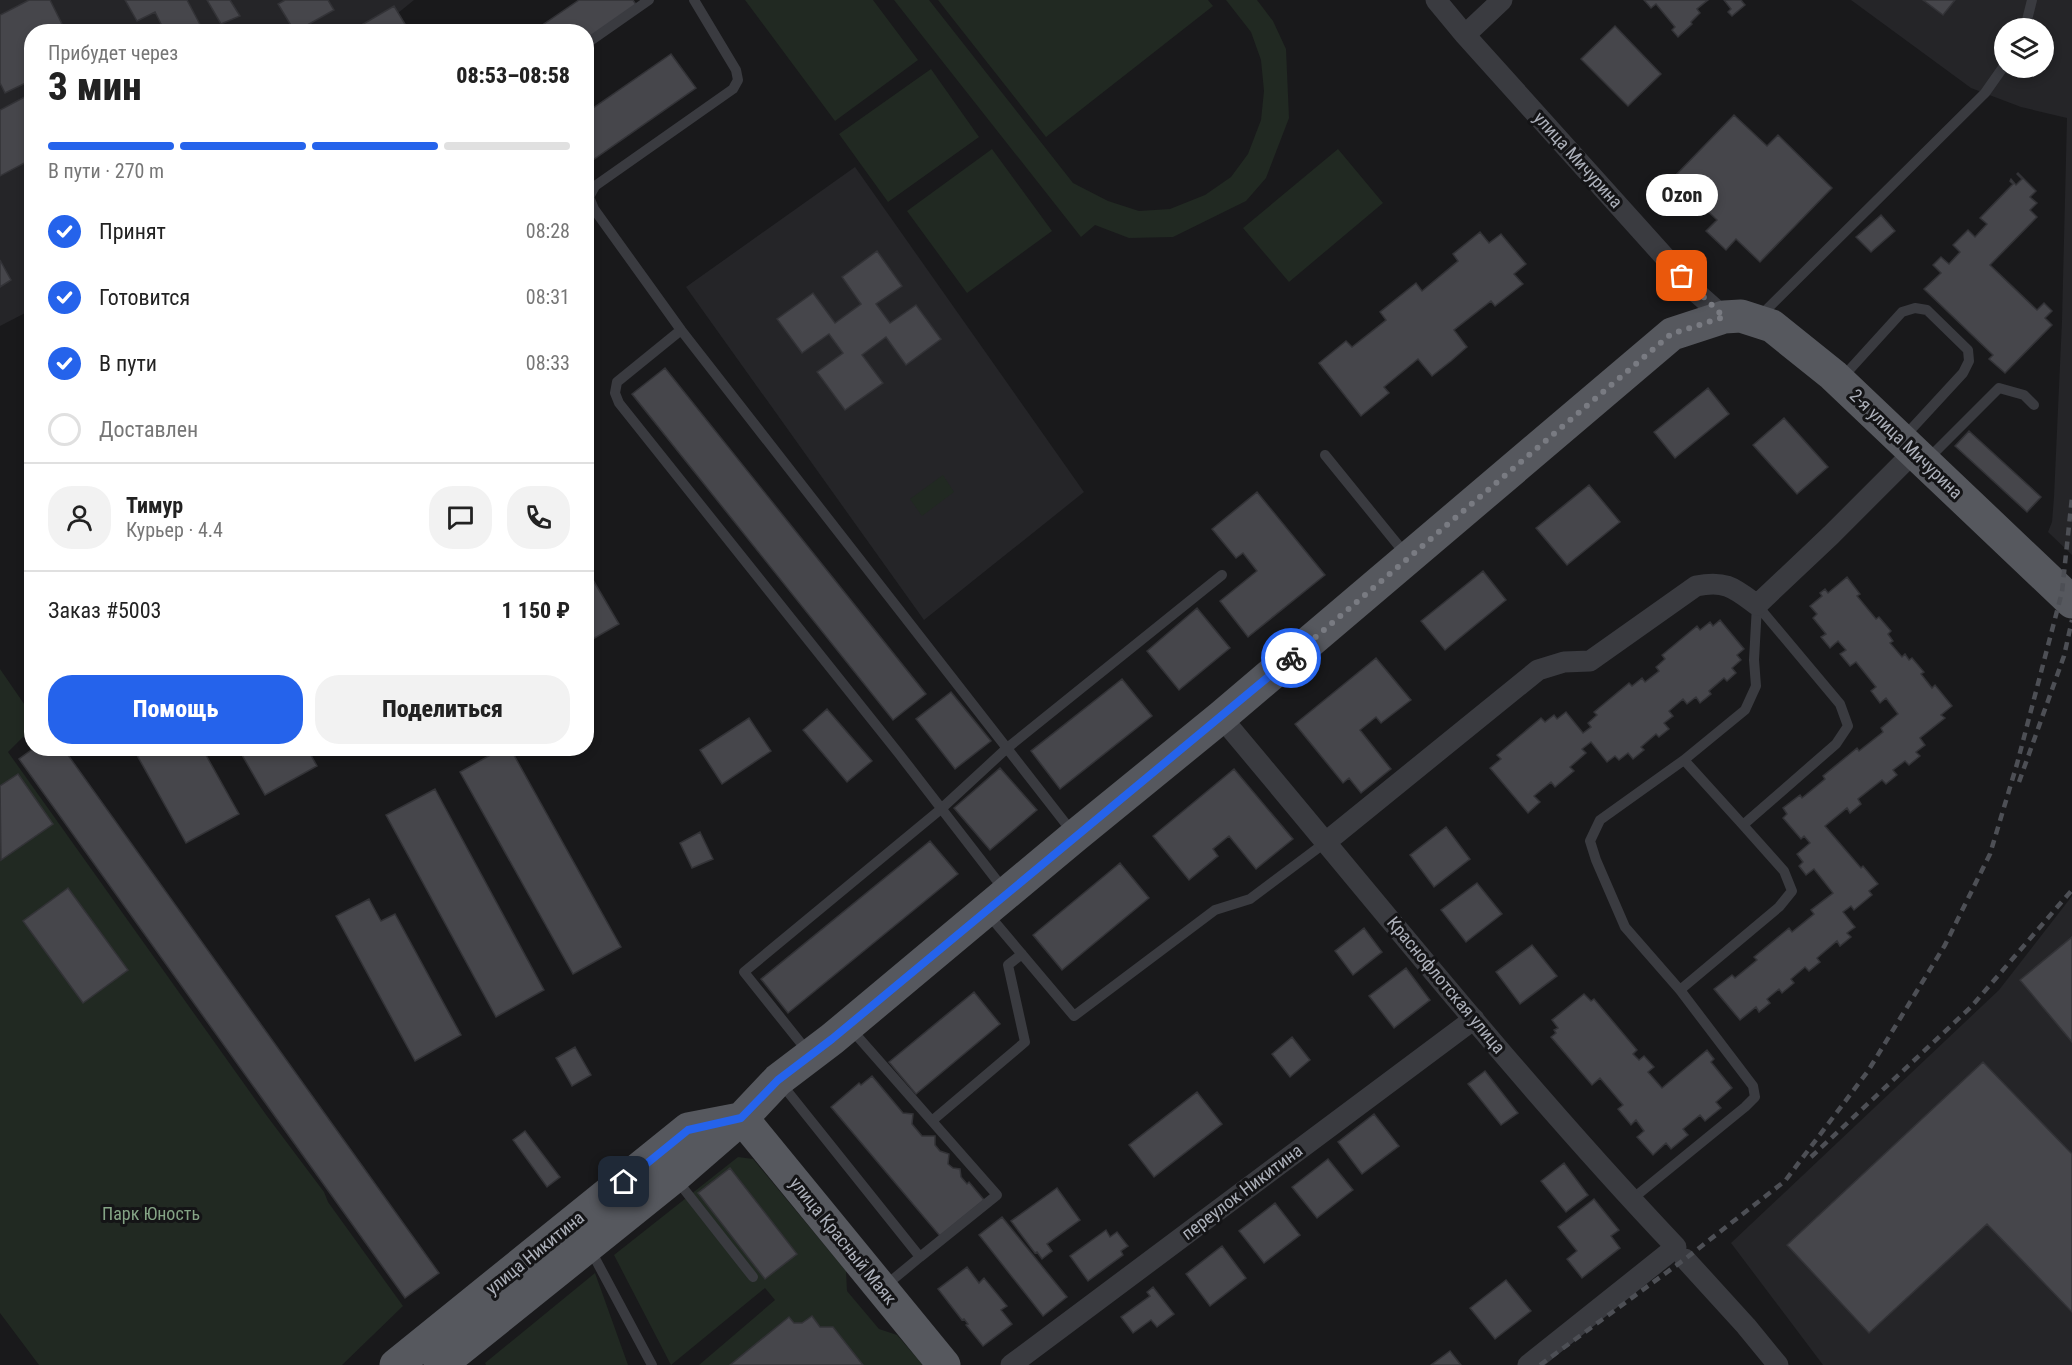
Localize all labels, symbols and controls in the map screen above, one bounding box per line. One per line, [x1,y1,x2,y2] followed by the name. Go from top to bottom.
[1994,18,2054,78] map controls
[1994,18,2054,78] button: layers
[48,41,178,65] text: Прибудет через
[456,63,570,88] text: 08:53–08:58
[48,64,142,110] text: 3 мин
[1530,107,1627,212] street label: улица Мичурина
[48,159,164,183] text: В пути · 270 m
[1646,174,1718,216] callout: Ozon
[1662,183,1702,207] text: Ozon
[48,215,81,248] icon: check
[99,219,166,244] text: Принят
[526,219,570,243] text: 08:28
[1656,250,1707,301] pin
[1665,259,1698,292] icon: bag
[48,281,81,314] icon: check
[99,285,190,310] text: Готовится
[526,285,570,309] text: 08:31
[48,347,81,380] icon: check
[99,351,157,376] text: В пути
[526,351,570,375] text: 08:33
[1846,384,1967,503] street label: 2-я улица Мичурина
[99,417,198,442] text: Доставлен
[48,486,111,549] button: person
[429,486,492,549] button: chat
[507,486,570,549] button: phone
[126,493,183,518] text: Тимур
[126,518,223,542] text: Курьер · 4.4
[48,598,161,623] text: Заказ #5003
[502,598,570,623] text: 1 150 ₽
[1261,628,1321,688] courier
[1275,642,1308,675] icon: bike
[48,675,303,744] button: Помощь
[315,675,570,744] button: Поделиться
[1383,912,1510,1057] street label: Краснофлотская улица
[1177,1139,1306,1244] street label: переулок Никитина
[598,1156,649,1207] pin
[607,1165,640,1198] icon: home
[786,1173,901,1309] street label: улица Красный Маяк
[102,1203,200,1224] park label: Парк Юность
[481,1207,588,1299] street label: улица Никитина

